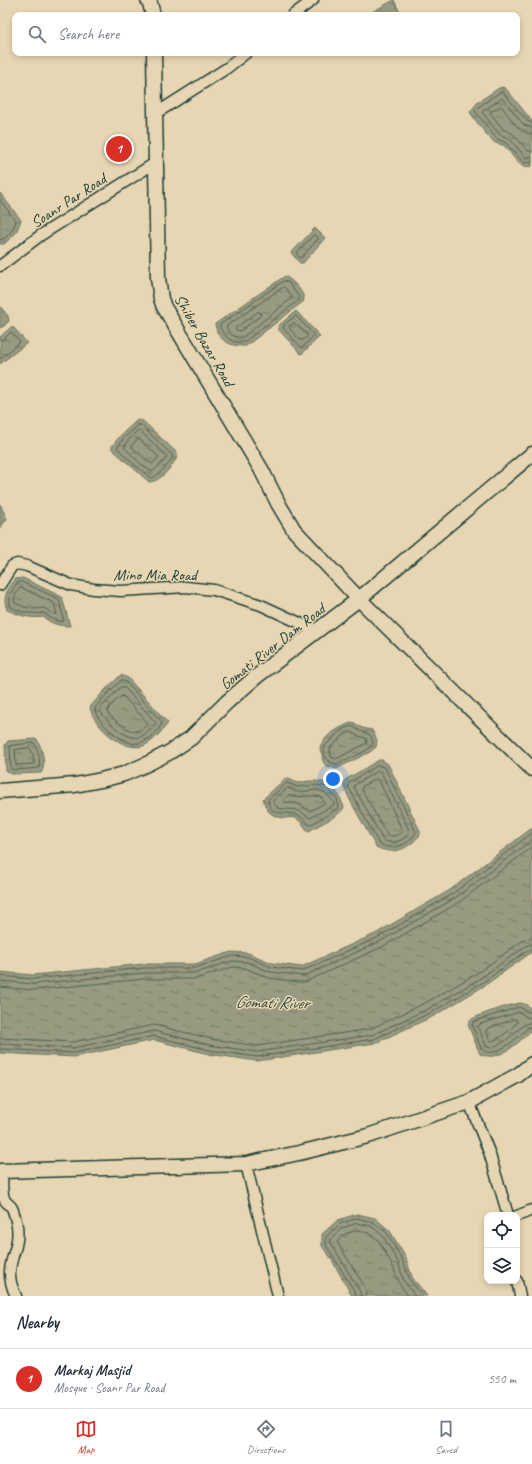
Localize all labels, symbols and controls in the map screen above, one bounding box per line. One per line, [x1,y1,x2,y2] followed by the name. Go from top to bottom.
[12,12,520,56] search box
[26,23,48,45] icon: search
[58,25,119,44] text: Search here
[106,134,132,164] pin: 1
[27,168,112,233] street label: Soanr Par Road
[170,291,240,393] street label: Shiber Bazar Road
[113,565,199,585] street label: Mino Mia Road
[216,598,331,694] street label: Gomati River Dam Road
[323,769,343,789] your location
[235,991,312,1014] water label: Gomati River
[484,1212,520,1284] map controls
[484,1212,520,1248] button: locate
[484,1248,520,1284] button: layers
[16,1312,59,1333] text: Nearby
[54,1361,130,1380] text: Markaj Masjid
[26,1371,32,1387] text: 1
[488,1371,516,1387] text: 550 m
[54,1380,165,1396] text: Mosque · Soanr Par Road
[75,1418,97,1456] tab: Map
[247,1418,285,1456] tab: Directions
[435,1418,457,1456] tab: Saved

